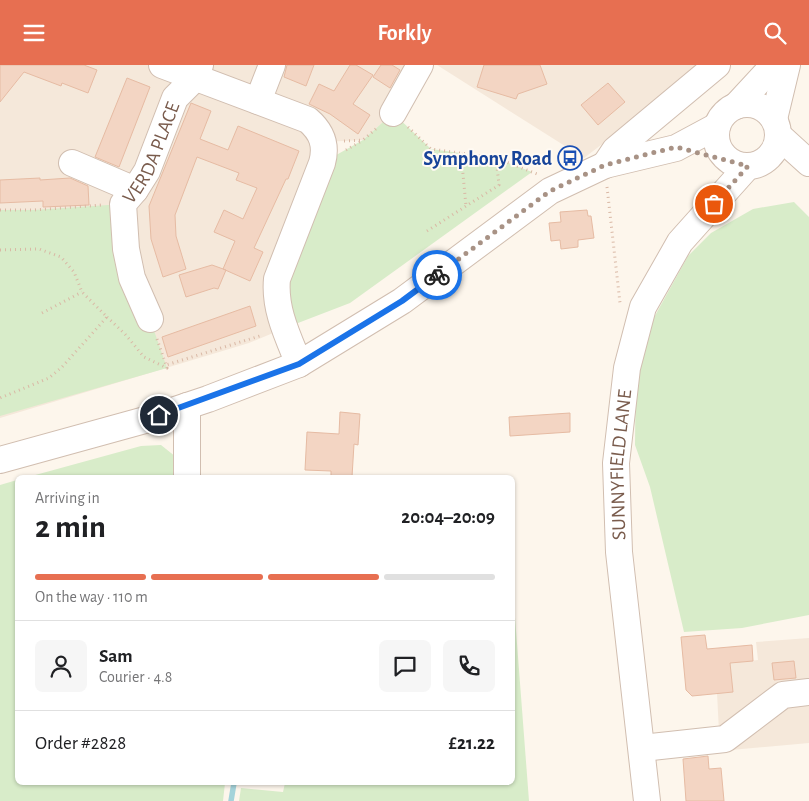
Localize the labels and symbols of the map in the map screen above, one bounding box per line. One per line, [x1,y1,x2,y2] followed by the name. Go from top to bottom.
[119,99,184,208] street label: VERDA PLACE
[557,145,583,171] bus stop icon: Symphony Road
[423,149,552,169] place label: Symphony Road
[693,183,735,225] pin
[412,250,462,300] courier
[607,388,635,541] street label: SUNNYFIELD LANE
[138,394,180,436] pin

